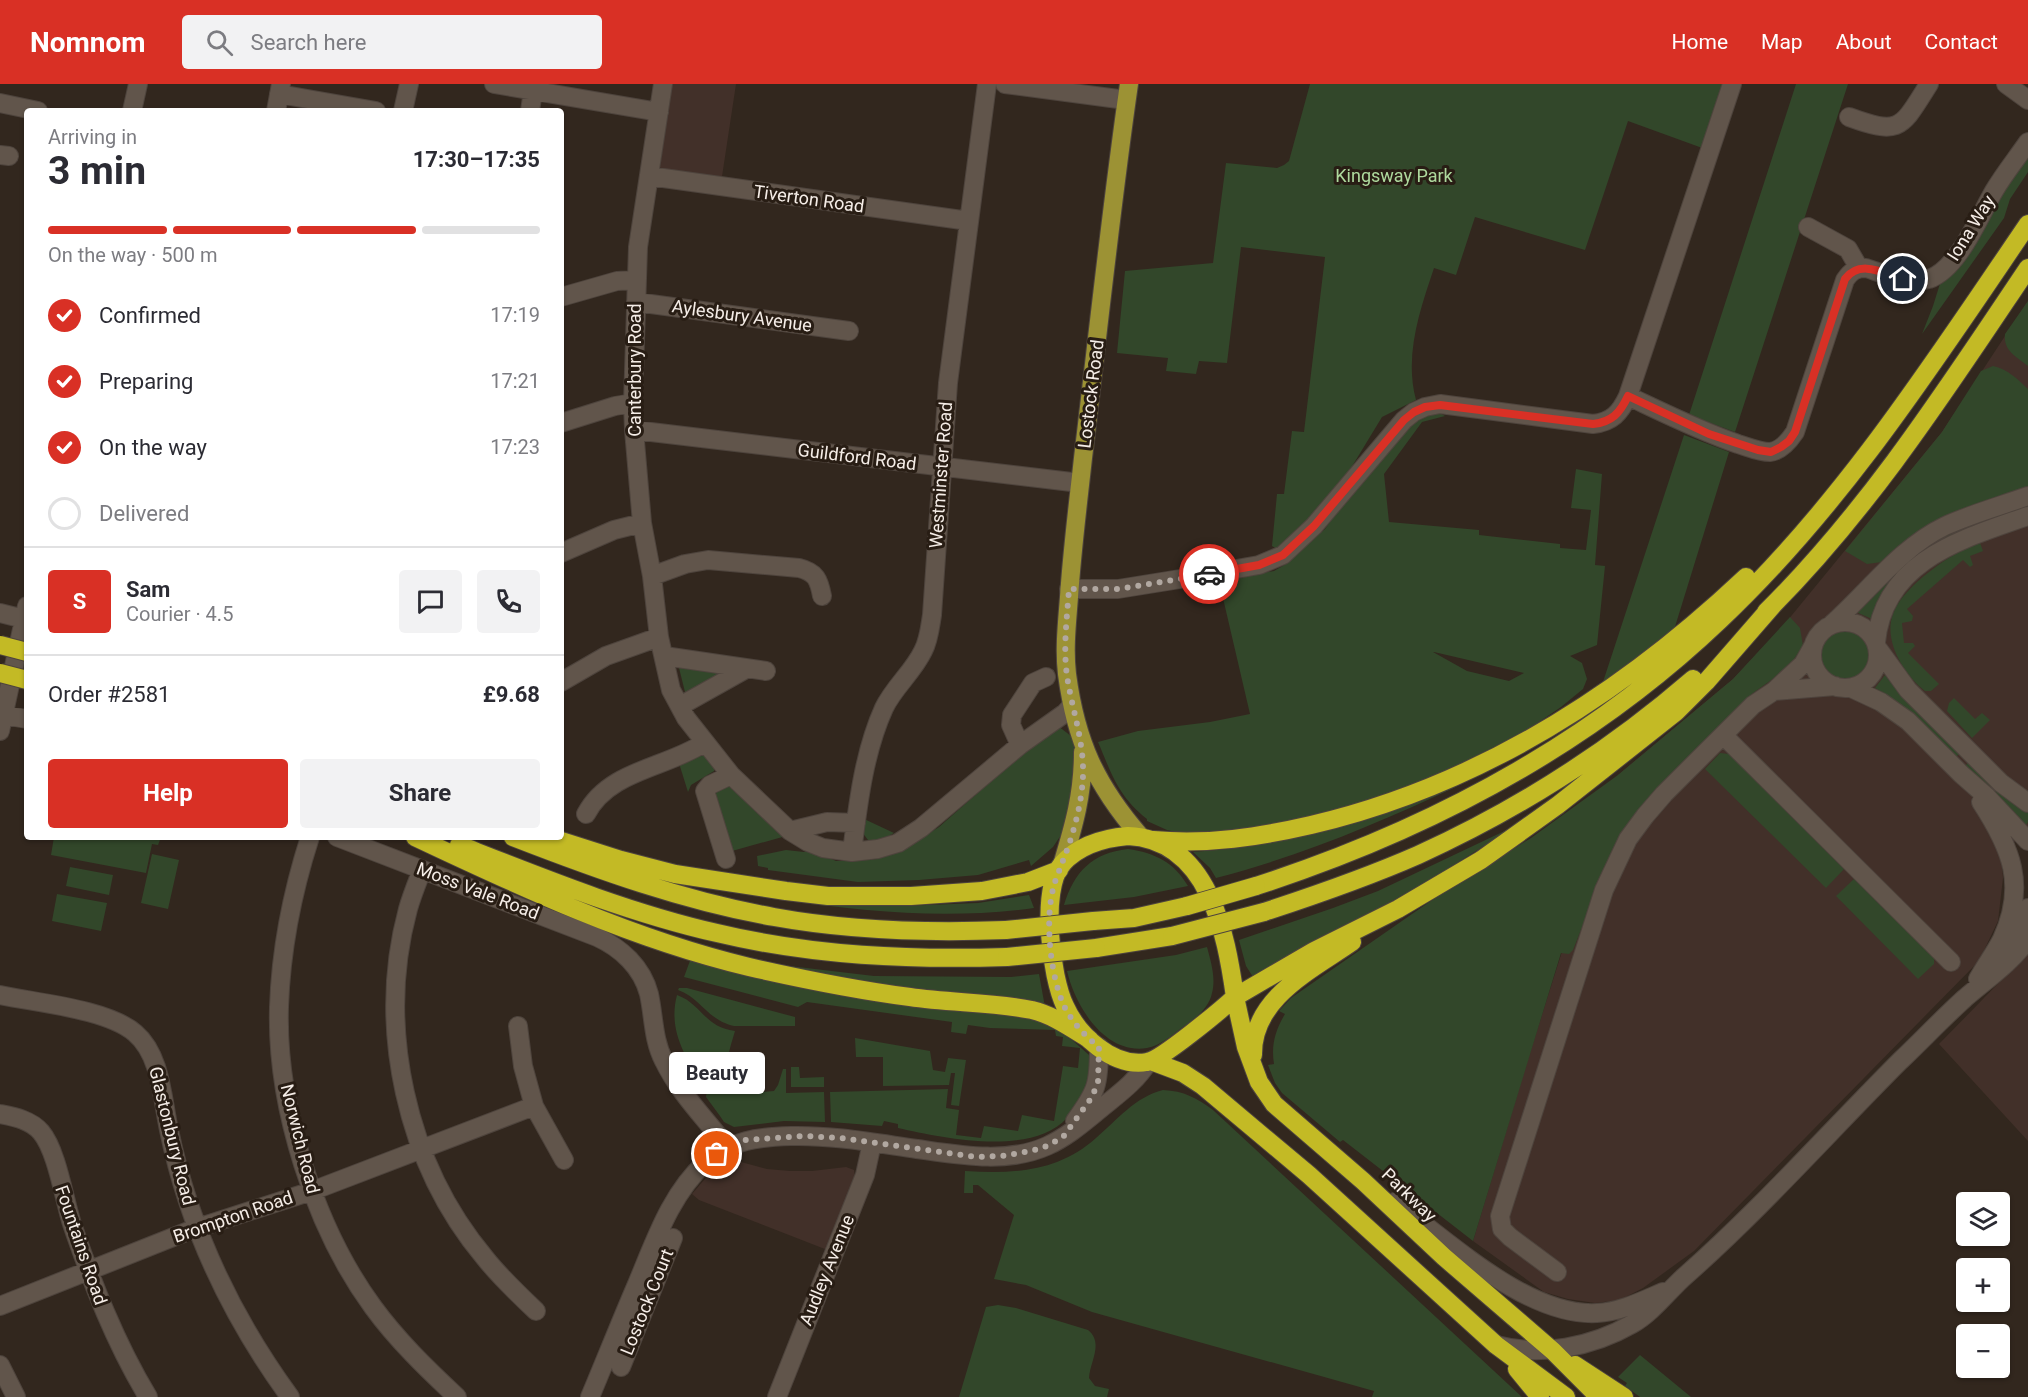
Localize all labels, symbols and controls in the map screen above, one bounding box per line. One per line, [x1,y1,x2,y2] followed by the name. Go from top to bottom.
[182,15,602,69] search box
[30,26,146,59] text: Nomnom
[203,26,236,59] icon: search
[251,30,366,55] text: Search here
[1672,30,1728,54] text: Home
[1761,30,1803,54] text: Map
[1836,30,1892,54] text: About
[1925,30,1998,54] text: Contact
[48,125,137,149] text: Arriving in
[413,147,540,172] text: 17:30–17:35
[48,148,146,194] text: 3 min
[1335,165,1454,186] park label: Kingsway Park
[752,180,866,217] street label: Tiverton Road
[1942,191,1999,264] street label: Iona Way
[48,243,217,267] text: On the way · 500 m
[1877,253,1928,304] pin
[1886,262,1919,295] icon: home
[671,295,813,336] street label: Aylesbury Avenue
[48,299,81,332] icon: check
[99,303,201,328] text: Confirmed
[490,303,540,327] text: 17:19
[624,303,645,437] street label: Canterbury Road
[1073,338,1108,450] street label: Lostock Road
[48,365,81,398] icon: check
[99,369,193,394] text: Preparing
[490,369,540,393] text: 17:21
[925,401,956,549] street label: Westminster Road
[48,431,81,464] icon: check
[99,435,207,460] text: On the way
[490,435,540,459] text: 17:23
[796,439,918,474] street label: Guildford Road
[99,501,189,526] text: Delivered
[1179,544,1239,604] courier
[1193,558,1226,591] icon: car
[399,570,462,633] button: chat
[477,570,540,633] button: phone
[126,577,170,602] text: Sam
[73,589,86,614] text: S
[126,602,233,626] text: Courier · 4.5
[48,682,170,707] text: Order #2581
[483,682,540,707] text: £9.68
[48,759,288,828] button: Help
[300,759,540,828] button: Share
[414,858,542,924] street label: Moss Vale Road
[669,1052,765,1094] callout: Beauty
[686,1061,748,1085] text: Beauty
[145,1064,200,1207] street label: Glastonbury Road
[277,1082,324,1196] street label: Norwich Road
[691,1128,742,1179] pin
[700,1137,733,1170] icon: bag
[1378,1163,1441,1226] street label: Parkway
[51,1182,112,1307] street label: Fountains Road
[170,1186,295,1247] street label: Brompton Road
[1956,1192,2010,1378] map controls
[1956,1192,2010,1246] button: layers
[795,1211,858,1328] street label: Audley Avenue
[616,1246,677,1358] street label: Lostock Court
[1956,1258,2010,1312] button: +
[1956,1324,2010,1378] button: −

